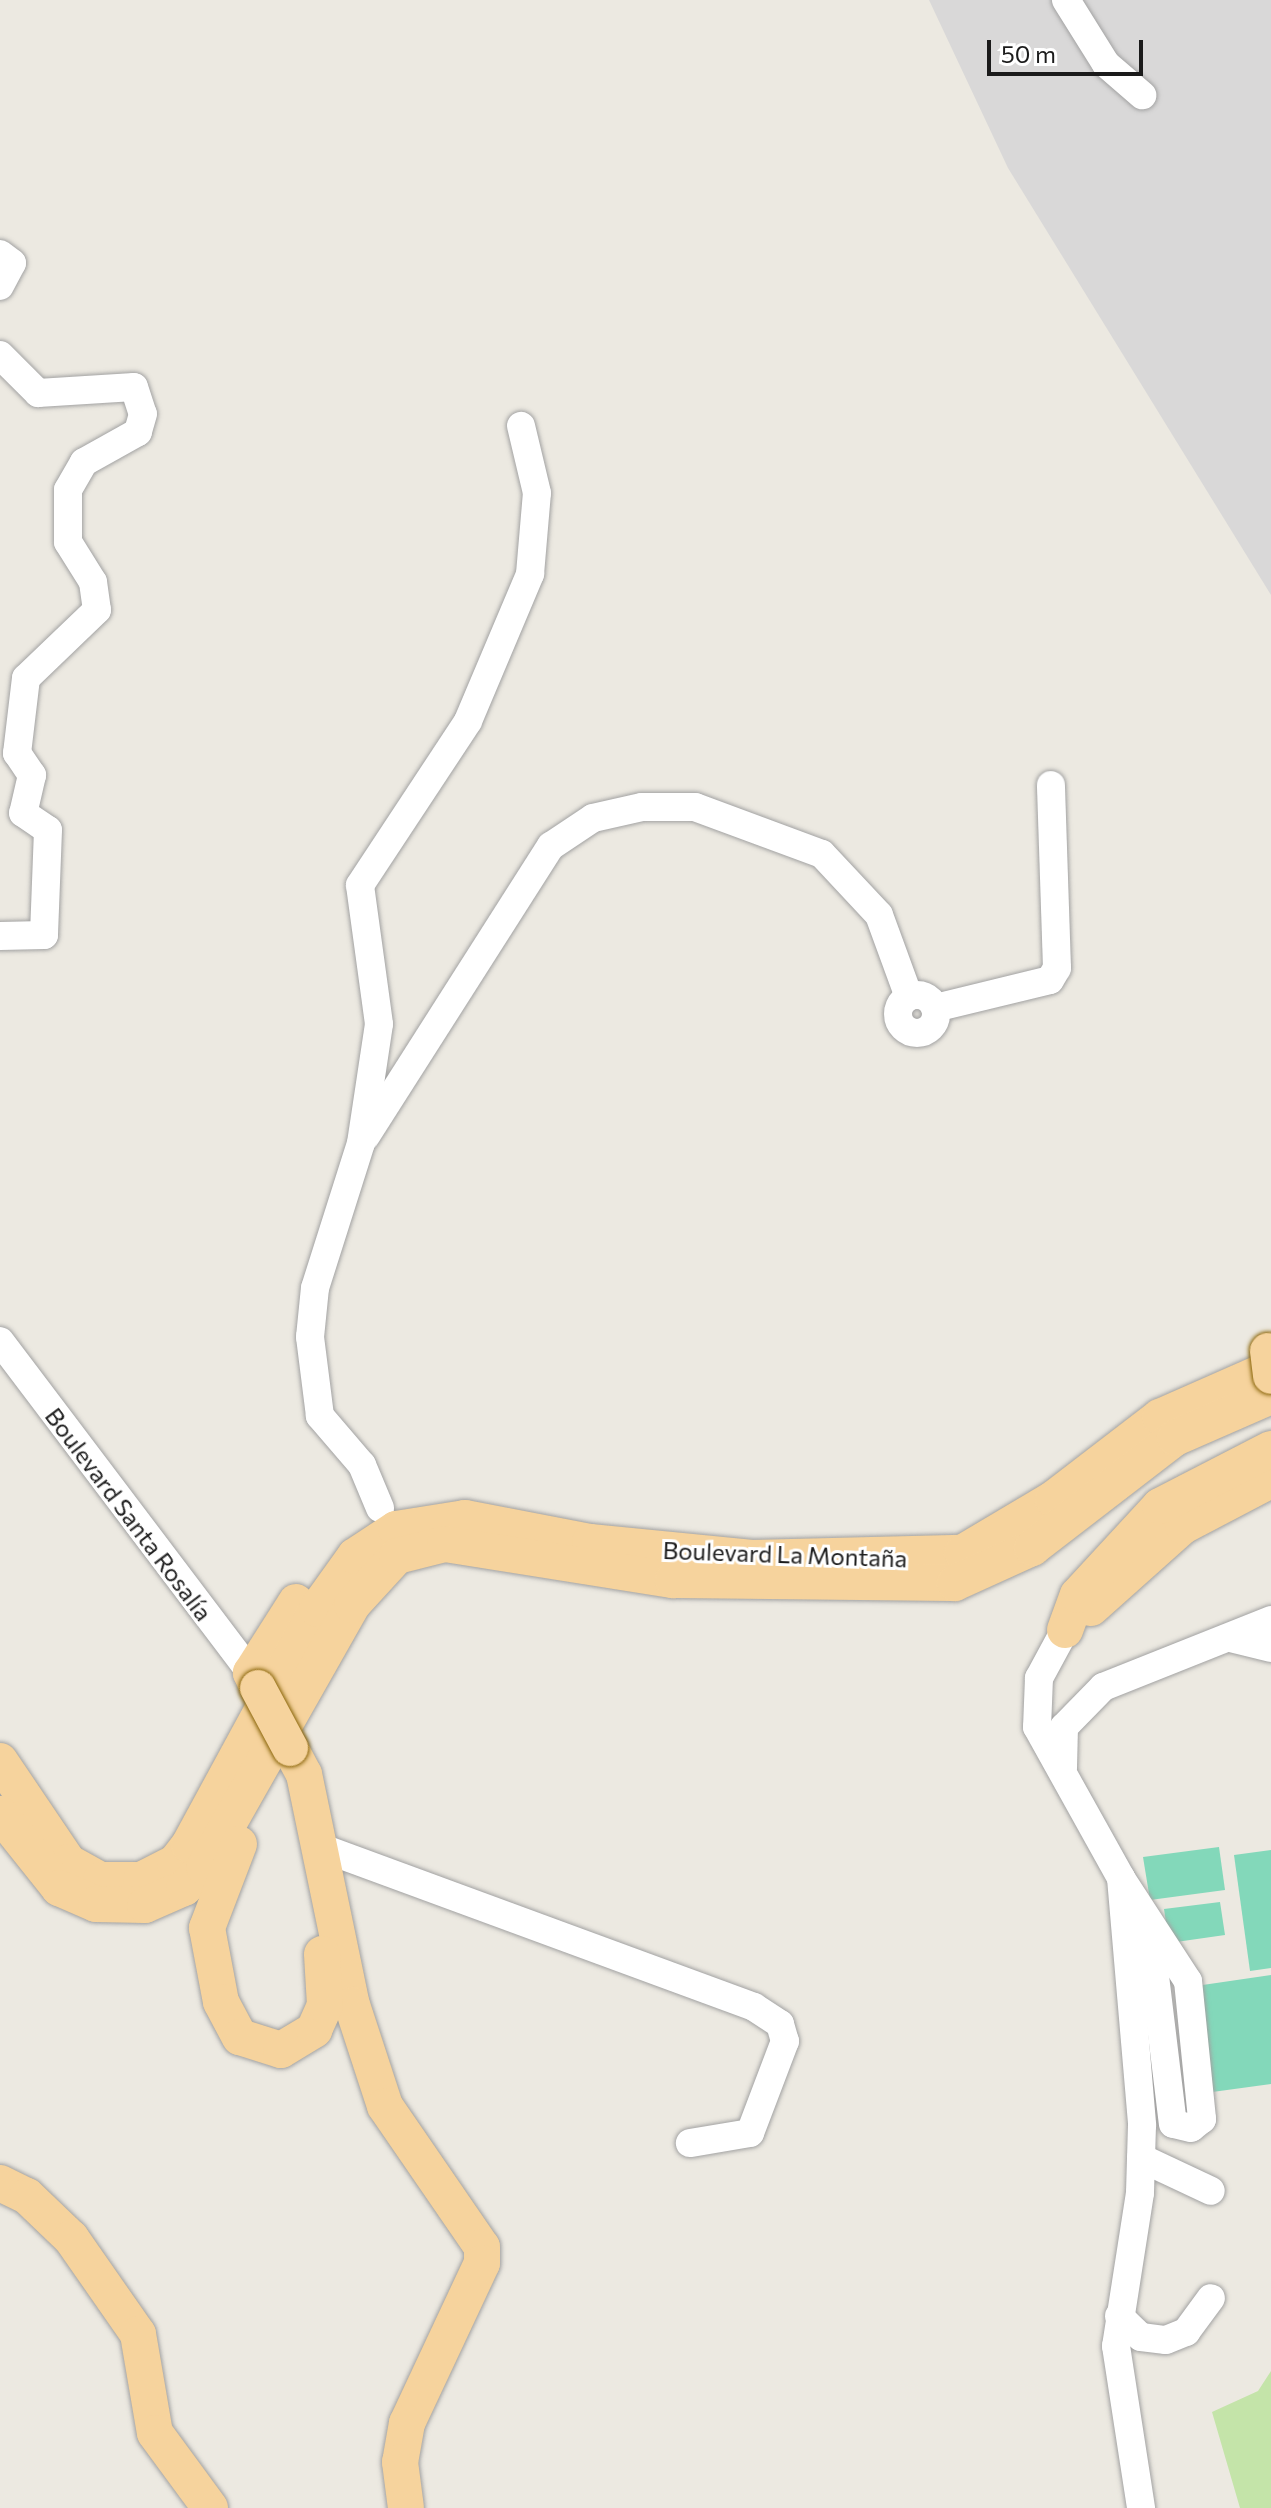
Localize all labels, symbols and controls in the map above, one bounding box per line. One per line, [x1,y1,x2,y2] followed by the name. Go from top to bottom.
[991,24,1147,74] scale bar
[1001,39,1056,68] text: 50 m
[40,1402,218,1626] street label: Boulevard Santa Rosalía
[662,1535,908,1573] street label: Boulevard La Montaña

